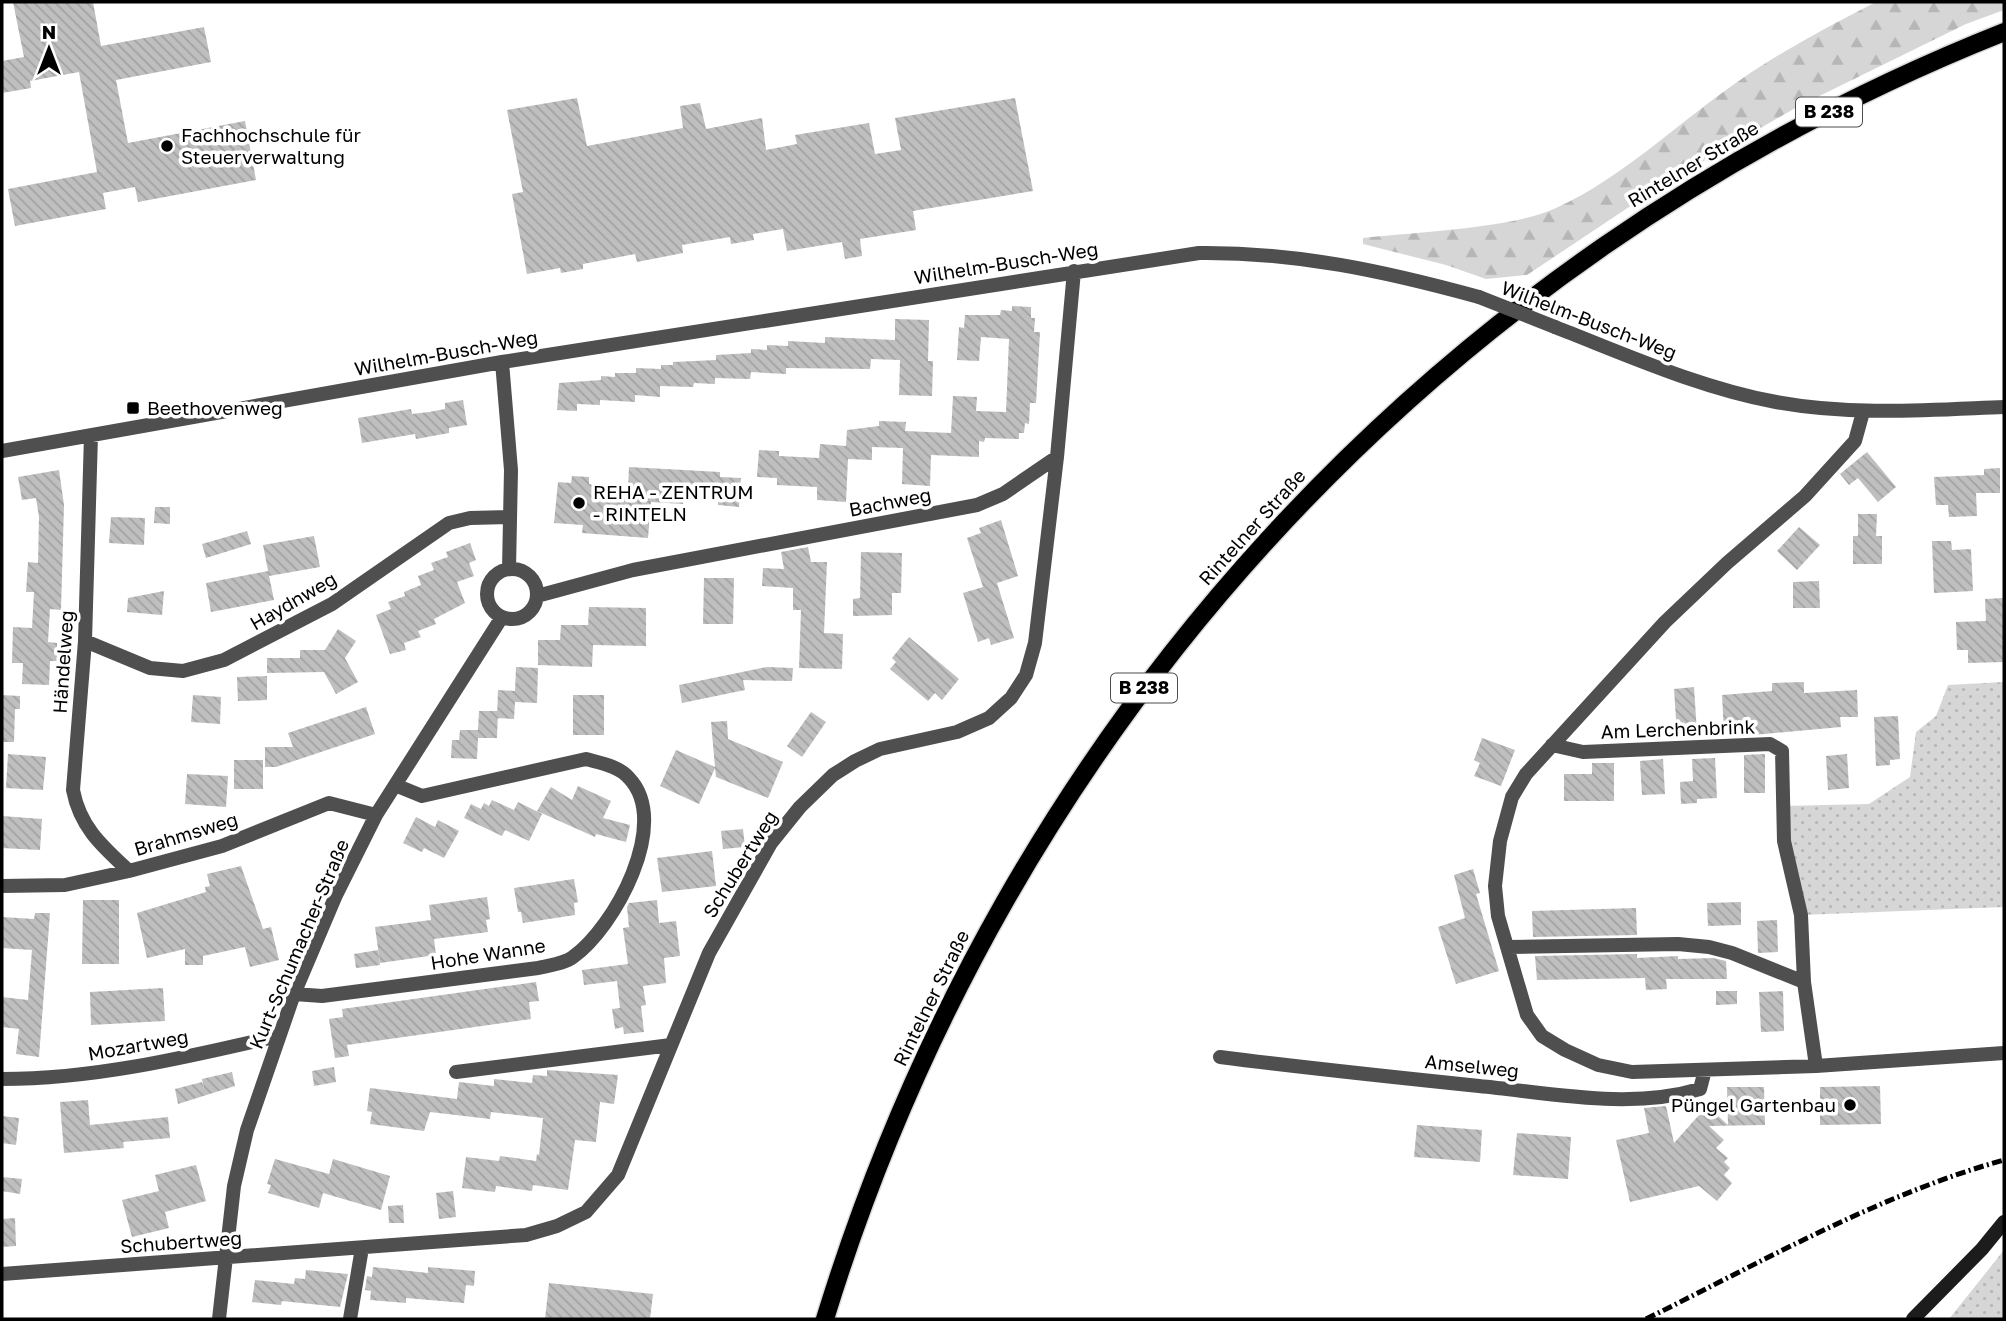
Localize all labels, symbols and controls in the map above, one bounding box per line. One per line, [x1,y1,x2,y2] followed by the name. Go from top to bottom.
[14,14,84,84] north arrow
[42,20,56,43] text: N
[1796,98,1862,127] road number: B 238
[1623,115,1762,212] street label: Rintelner Straße
[181,123,362,168] place label: Fachhochschule für Steuerverwaltung
[159,138,175,154] marker: Fachhochschule für Steuerverwaltung
[912,237,1100,288] street label: Wilhelm-Busch-Weg
[1498,275,1680,364] street label: Wilhelm-Busch-Weg
[352,325,539,380] street label: Wilhelm-Busch-Weg
[147,396,283,419] place label: Beethovenweg
[125,400,141,416] marker: Beethovenweg
[1193,464,1310,590] street label: Rintelner Straße
[593,480,754,525] place label: REHA - ZENTRUM - RINTELN
[847,482,933,521] street label: Bachweg
[571,495,587,511] marker: REHA - ZENTRUM - RINTELN
[245,567,340,635] street label: Haydnweg
[47,610,78,714] street label: Händelweg
[1111,674,1177,702] road number: B 238
[1600,714,1756,743] street label: Am Lerchenbrink
[698,806,782,922] street label: Schubertweg
[131,807,240,860] street label: Brahmsweg
[244,835,353,1052] street label: Kurt-Schumacher-Straße
[888,926,973,1070] street label: Rintelner Straße
[429,933,547,974] street label: Hohe Wanne
[86,1024,190,1065] street label: Mozartweg
[1424,1049,1520,1082] street label: Amselweg
[1671,1093,1836,1116] place label: Püngel Gartenbau
[1842,1097,1858,1113] marker: Püngel Gartenbau
[119,1226,243,1257] street label: Schubertweg

